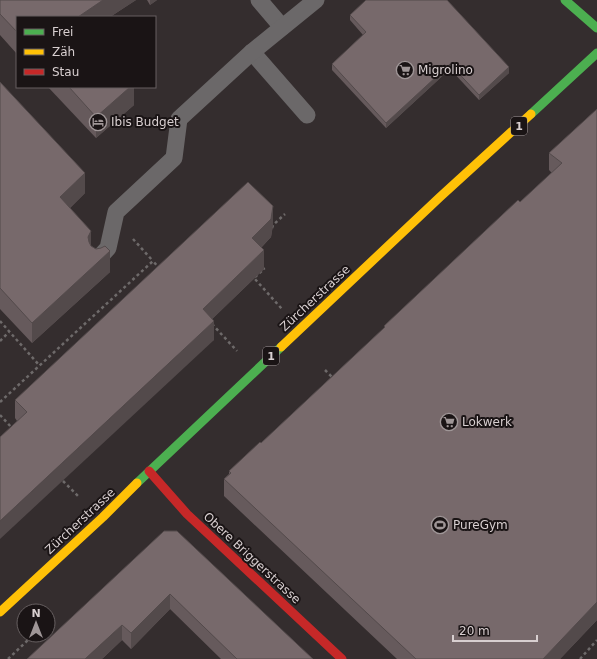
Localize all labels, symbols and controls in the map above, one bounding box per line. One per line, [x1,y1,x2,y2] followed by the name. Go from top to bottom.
[16,16,156,88] legend
[52,25,73,39] text: Frei
[52,45,75,59] text: Zäh
[395,60,415,80] supermarket icon: Migrolino
[418,63,473,77] place label: Migrolino
[52,65,79,79] text: Stau
[88,112,108,132] hotel icon: Ibis Budget
[111,115,179,129] place label: Ibis Budget
[511,117,527,135] road number: 1
[277,262,353,334] street label: Zürcherstrasse
[263,347,279,365] road number: 1
[439,412,459,432] supermarket icon: Lokwerk
[462,415,512,429] place label: Lokwerk
[42,485,118,557] street label: Zürcherstrasse
[201,509,303,607] street label: Obere Briggerstrasse
[430,515,450,535] sports icon: PureGym
[453,518,508,532] place label: PureGym
[16,603,56,643] north arrow
[31,607,41,620] text: N
[453,617,537,643] scale bar
[459,624,490,638] text: 20 m

